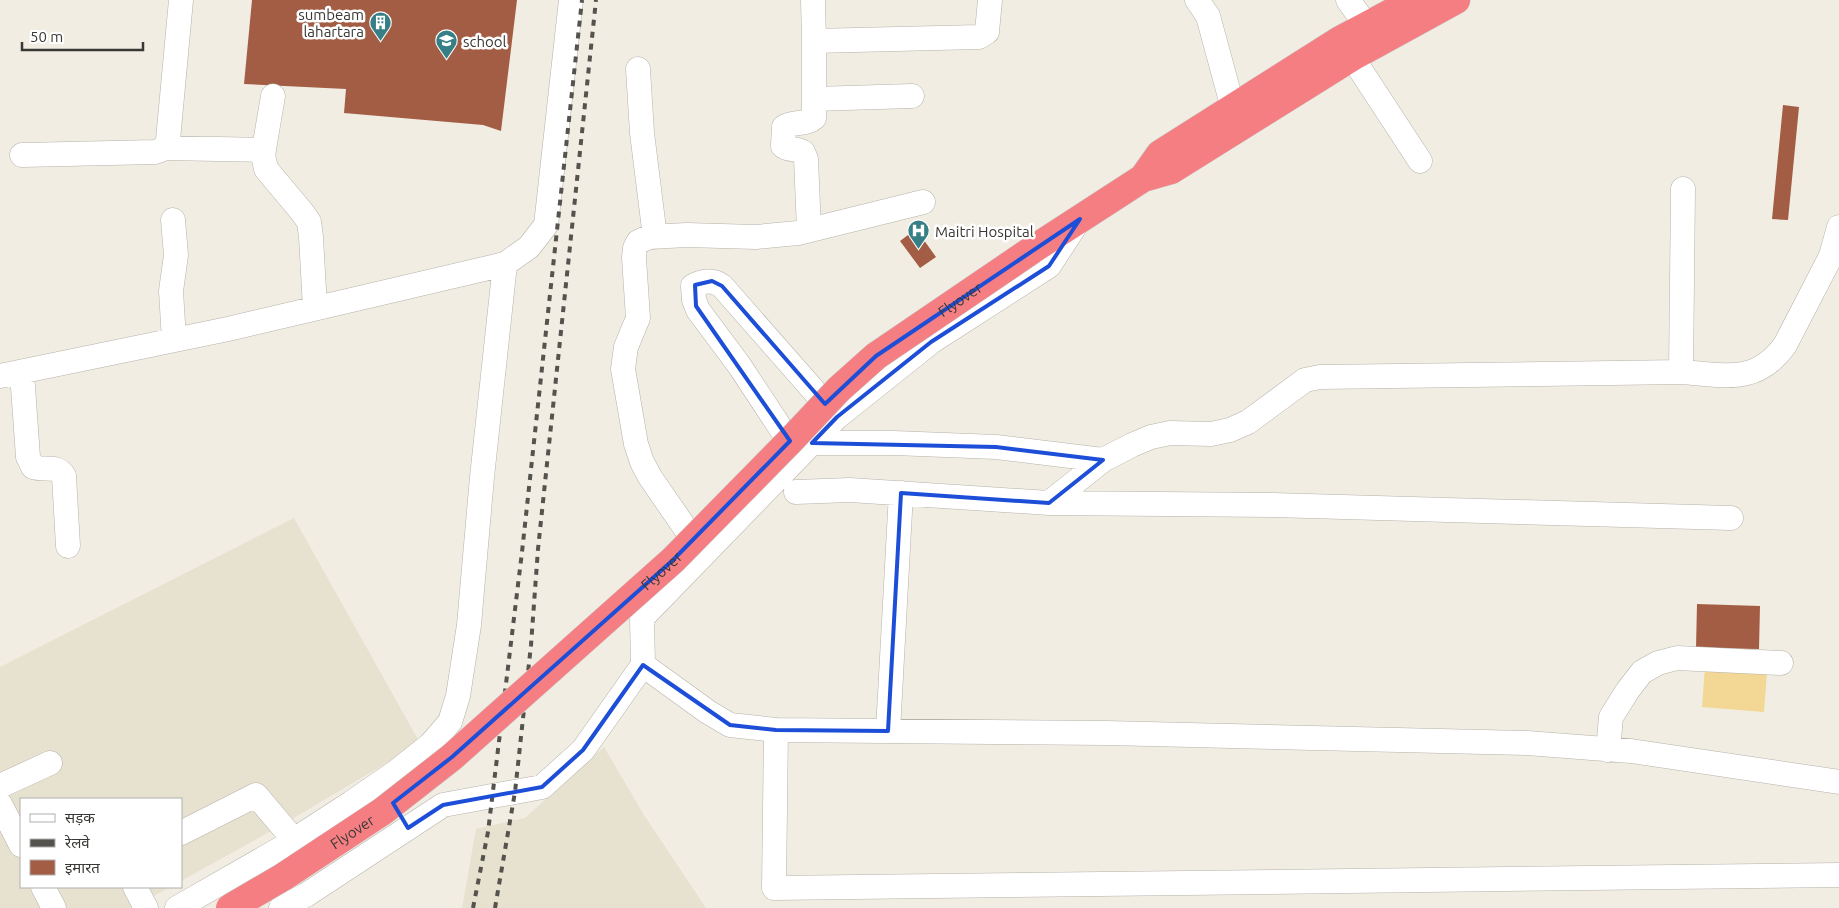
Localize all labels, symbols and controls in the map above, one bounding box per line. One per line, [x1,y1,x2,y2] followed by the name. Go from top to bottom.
[298,6,364,40] place label: sumbeam lahartara
[368,11,392,42] building icon: sumbeam lahartara
[22,20,144,52] scale bar
[30,28,63,45] text: 50 m
[435,29,459,60] school or university icon: school
[463,33,507,50] place label: school
[907,219,931,250] hospital icon: Maitri Hospital
[935,223,1034,240] place label: Maitri Hospital
[935,278,985,320] street label: Flyover
[637,548,685,593] street label: Flyover
[20,798,182,888] legend
[65,809,95,826] text: सड़क
[327,811,377,852] street label: Flyover
[64,834,90,851] text: रेलवे
[65,859,100,876] text: इमारत

